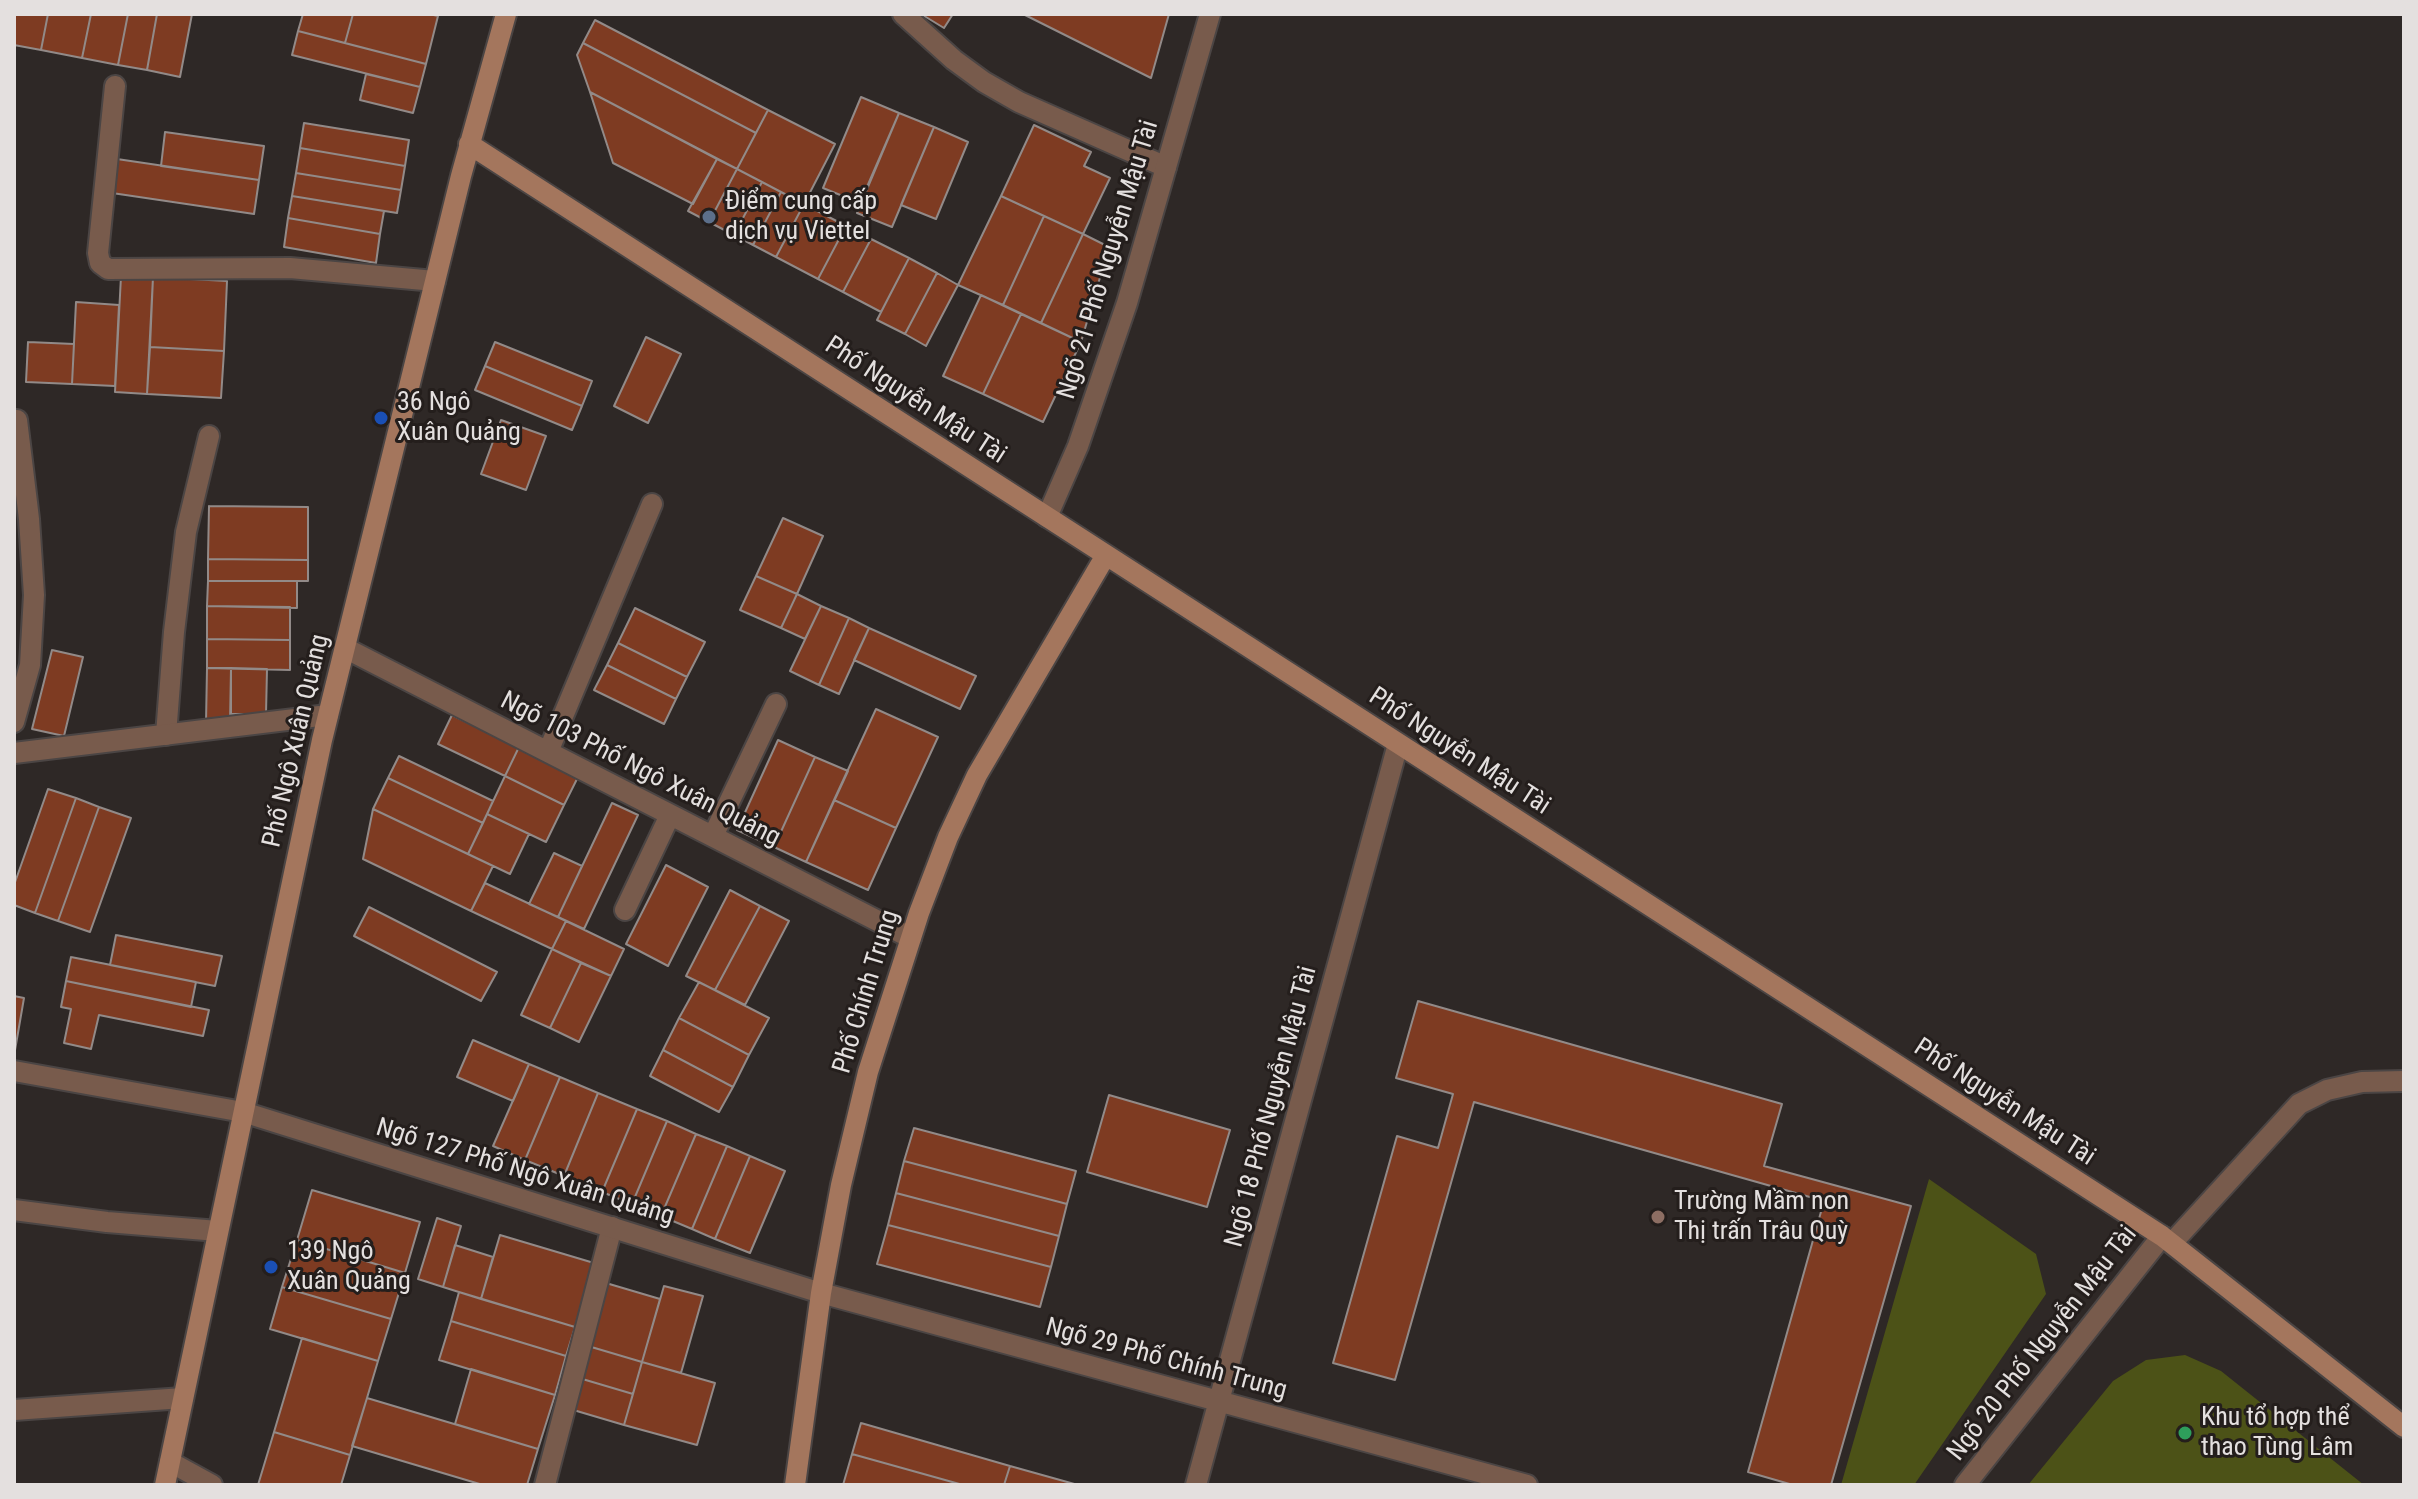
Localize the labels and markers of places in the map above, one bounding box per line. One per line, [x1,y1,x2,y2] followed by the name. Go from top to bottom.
[725,186,877,248] place label: Điểm cung cấp dịch vụ Viettel
[700,208,718,226] marker: Điểm cung cấp dịch vụ Viettel
[397,387,521,448] place label: 36 Ngô Xuân Quảng
[372,409,390,427] marker: 36 Ngô Xuân Quảng
[1674,1186,1849,1248] place label: Trường Mầm non Thị trấn Trâu Quỳ
[1649,1208,1667,1226] marker: Trường Mầm non Thị trấn Trâu Quỳ
[287,1236,411,1298] place label: 139 Ngô Xuân Quảng
[262,1258,280,1276] marker: 139 Ngô Xuân Quảng
[2201,1402,2353,1464] place label: Khu tổ hợp thể thao Tùng Lâm
[2176,1424,2194,1442] marker: Khu tổ hợp thể thao Tùng Lâm

